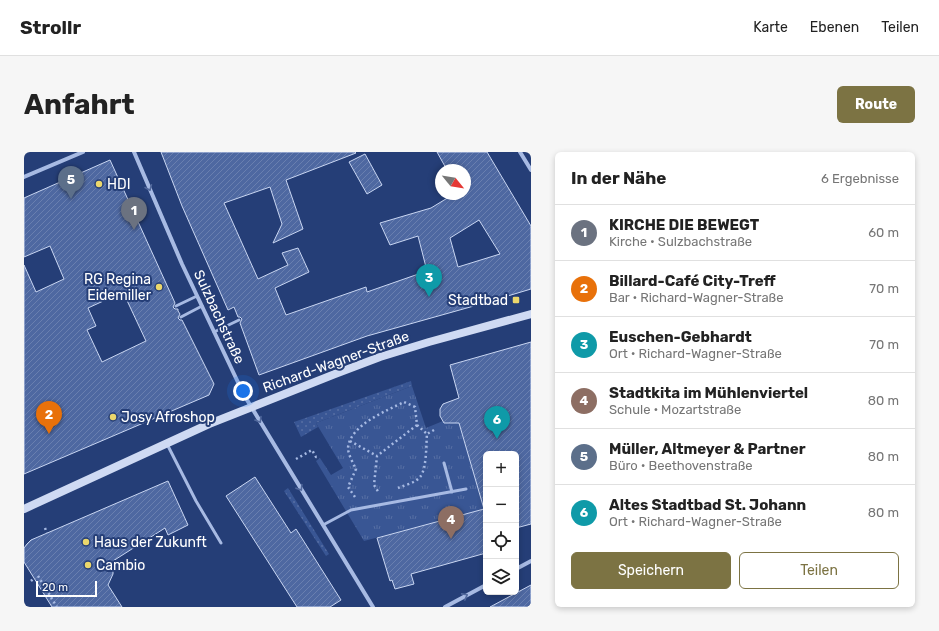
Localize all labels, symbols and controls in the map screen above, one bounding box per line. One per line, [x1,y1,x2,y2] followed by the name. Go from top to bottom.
[20,16,81,39] text: Strollr
[753,19,788,36] text: Karte
[810,19,859,36] text: Ebenen
[881,19,919,36] text: Teilen
[837,86,915,123] button: Route
[24,88,135,121] text: Anfahrt
[435,164,471,200] north arrow
[58,166,84,199] pin: 5
[571,168,666,188] text: In der Nähe
[821,171,899,186] text: 6 Ergebnisse
[107,176,130,193] place label: HDI
[94,179,104,189] marker: HDI
[144,183,152,191] one-way arrow
[121,197,147,230] pin: 1
[609,216,759,234] text: KIRCHE DIE BEWEGT
[581,225,587,240] text: 1
[868,225,899,240] text: 60 m
[609,234,752,249] text: Kirche · Sulzbachstraße
[416,264,442,297] pin: 3
[190,267,248,367] street label: Sulzbachstraße
[84,271,152,304] place label: RG Regina Eidemiller
[609,272,776,290] text: Billard-Café City-Treff
[580,281,588,296] text: 2
[869,281,899,296] text: 70 m
[154,282,164,292] marker: RG Regina Eidemiller
[609,290,784,305] text: Bar · Richard-Wagner-Straße
[448,292,508,309] place label: Stadtbad
[511,295,521,305] marker: Stadtbad
[261,328,412,396] street label: Richard-Wagner-Straße
[609,328,752,346] text: Euschen-Gebhardt
[580,337,588,352] text: 3
[869,337,899,352] text: 70 m
[609,346,782,361] text: Ort · Richard-Wagner-Straße
[233,381,253,401] your location
[609,384,808,402] text: Stadtkita im Mühlenviertel
[580,393,588,408] text: 4
[868,393,899,408] text: 80 m
[36,401,62,434] pin: 2
[609,402,741,417] text: Schule · Mozartstraße
[484,406,510,439] pin: 6
[121,409,215,426] place label: Josy Afroshop
[108,412,118,422] marker: Josy Afroshop
[255,416,262,423] one-way arrow
[609,440,805,458] text: Müller, Altmeyer & Partner
[580,449,588,464] text: 5
[868,449,899,464] text: 80 m
[483,451,519,595] map controls
[483,451,519,487] button: +
[609,458,753,473] text: Büro · Beethovenstraße
[295,484,303,491] one-way arrow
[483,487,519,523] button: −
[609,496,806,514] text: Altes Stadtbad St. Johann
[580,505,588,520] text: 6
[868,505,899,520] text: 80 m
[438,506,464,539] pin: 4
[609,514,782,529] text: Ort · Richard-Wagner-Straße
[483,523,519,559] button: locate
[94,534,207,551] place label: Haus der Zukunft
[81,537,91,547] marker: Haus der Zukunft
[571,552,731,589] button: Speichern
[739,552,899,589] button: Teilen
[96,557,145,574] place label: Cambio
[483,559,519,595] button: layers
[83,560,93,570] marker: Cambio
[36,579,97,598] scale bar
[42,581,68,594] text: 20 m
[461,593,469,601] one-way arrow

